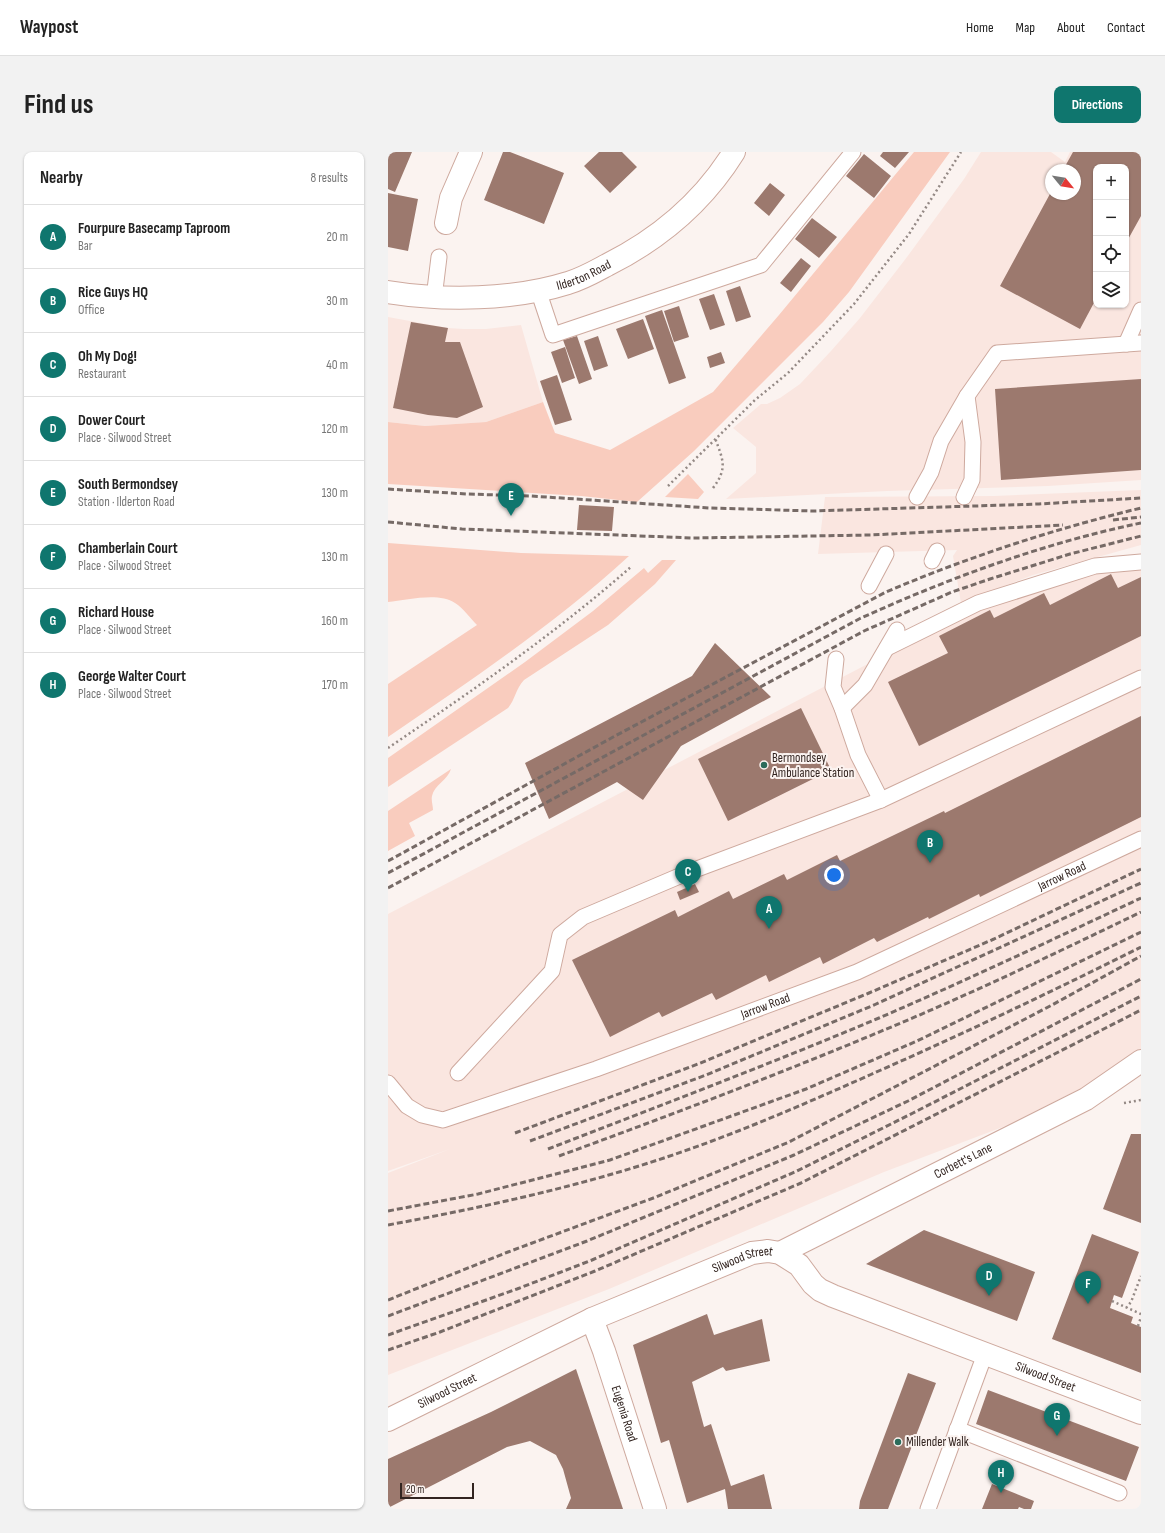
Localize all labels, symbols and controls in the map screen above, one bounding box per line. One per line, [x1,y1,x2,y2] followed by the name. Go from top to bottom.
[20,16,78,39] text: Waypost
[966,19,994,36] text: Home
[1016,19,1035,36] text: Map
[1057,19,1085,36] text: About
[1107,19,1145,36] text: Contact
[1054,86,1141,123] button: Directions
[24,88,93,121] text: Find us
[1045,164,1081,200] north arrow
[1093,164,1129,308] map controls
[1093,164,1129,200] button: +
[40,168,83,188] text: Nearby
[310,170,348,186] text: 8 results
[1093,200,1129,236] button: −
[78,219,230,238] text: Fourpure Basecamp Taproom
[50,229,56,245] text: A
[326,229,348,245] text: 20 m
[1093,236,1129,272] button: locate
[78,238,93,254] text: Bar
[555,256,614,294] street label: Ilderton Road
[1093,272,1129,308] button: layers
[78,283,148,302] text: Rice Guys HQ
[50,293,56,309] text: B
[326,293,348,309] text: 30 m
[78,302,105,318] text: Office
[78,347,137,366] text: Oh My Dog!
[50,357,56,373] text: C
[326,357,348,373] text: 40 m
[78,366,126,382] text: Restaurant
[78,411,145,430] text: Dower Court
[50,421,56,437] text: D
[322,421,348,437] text: 120 m
[78,430,171,446] text: Place · Silwood Street
[78,475,178,494] text: South Bermondsey
[498,483,524,516] pin: E
[50,485,56,501] text: E
[322,485,348,501] text: 130 m
[78,494,175,510] text: Station · Ilderton Road
[78,539,178,558] text: Chamberlain Court
[50,549,56,565] text: F
[322,549,348,565] text: 130 m
[78,558,171,574] text: Place · Silwood Street
[78,603,154,622] text: Richard House
[50,613,56,629] text: G
[322,613,348,629] text: 160 m
[78,622,171,638] text: Place · Silwood Street
[78,667,186,686] text: George Walter Court
[50,677,56,693] text: H
[322,677,348,693] text: 170 m
[78,686,171,702] text: Place · Silwood Street
[771,750,854,781] place label: Bermondsey Ambulance Station
[759,760,769,770] marker: Bermondsey Ambulance Station
[917,830,943,863] pin: B
[1034,858,1089,895] street label: Jarrow Road
[675,859,701,892] pin: C
[824,865,844,885] your location
[756,896,782,929] pin: A
[738,990,792,1023] street label: Jarrow Road
[931,1139,995,1182] street label: Corbett's Lane
[710,1243,774,1277] street label: Silwood Street
[976,1263,1002,1296] pin: D
[1075,1271,1101,1304] pin: F
[1013,1358,1078,1396] street label: Silwood Street
[415,1369,479,1412] street label: Silwood Street
[608,1384,641,1444] street label: Eugenia Road
[1044,1403,1070,1436] pin: G
[906,1434,969,1450] place label: Millender Walk
[893,1437,903,1447] marker: Millender Walk
[988,1460,1014,1493] pin: H
[400,1481,474,1500] scale bar
[406,1483,424,1496] text: 20 m

